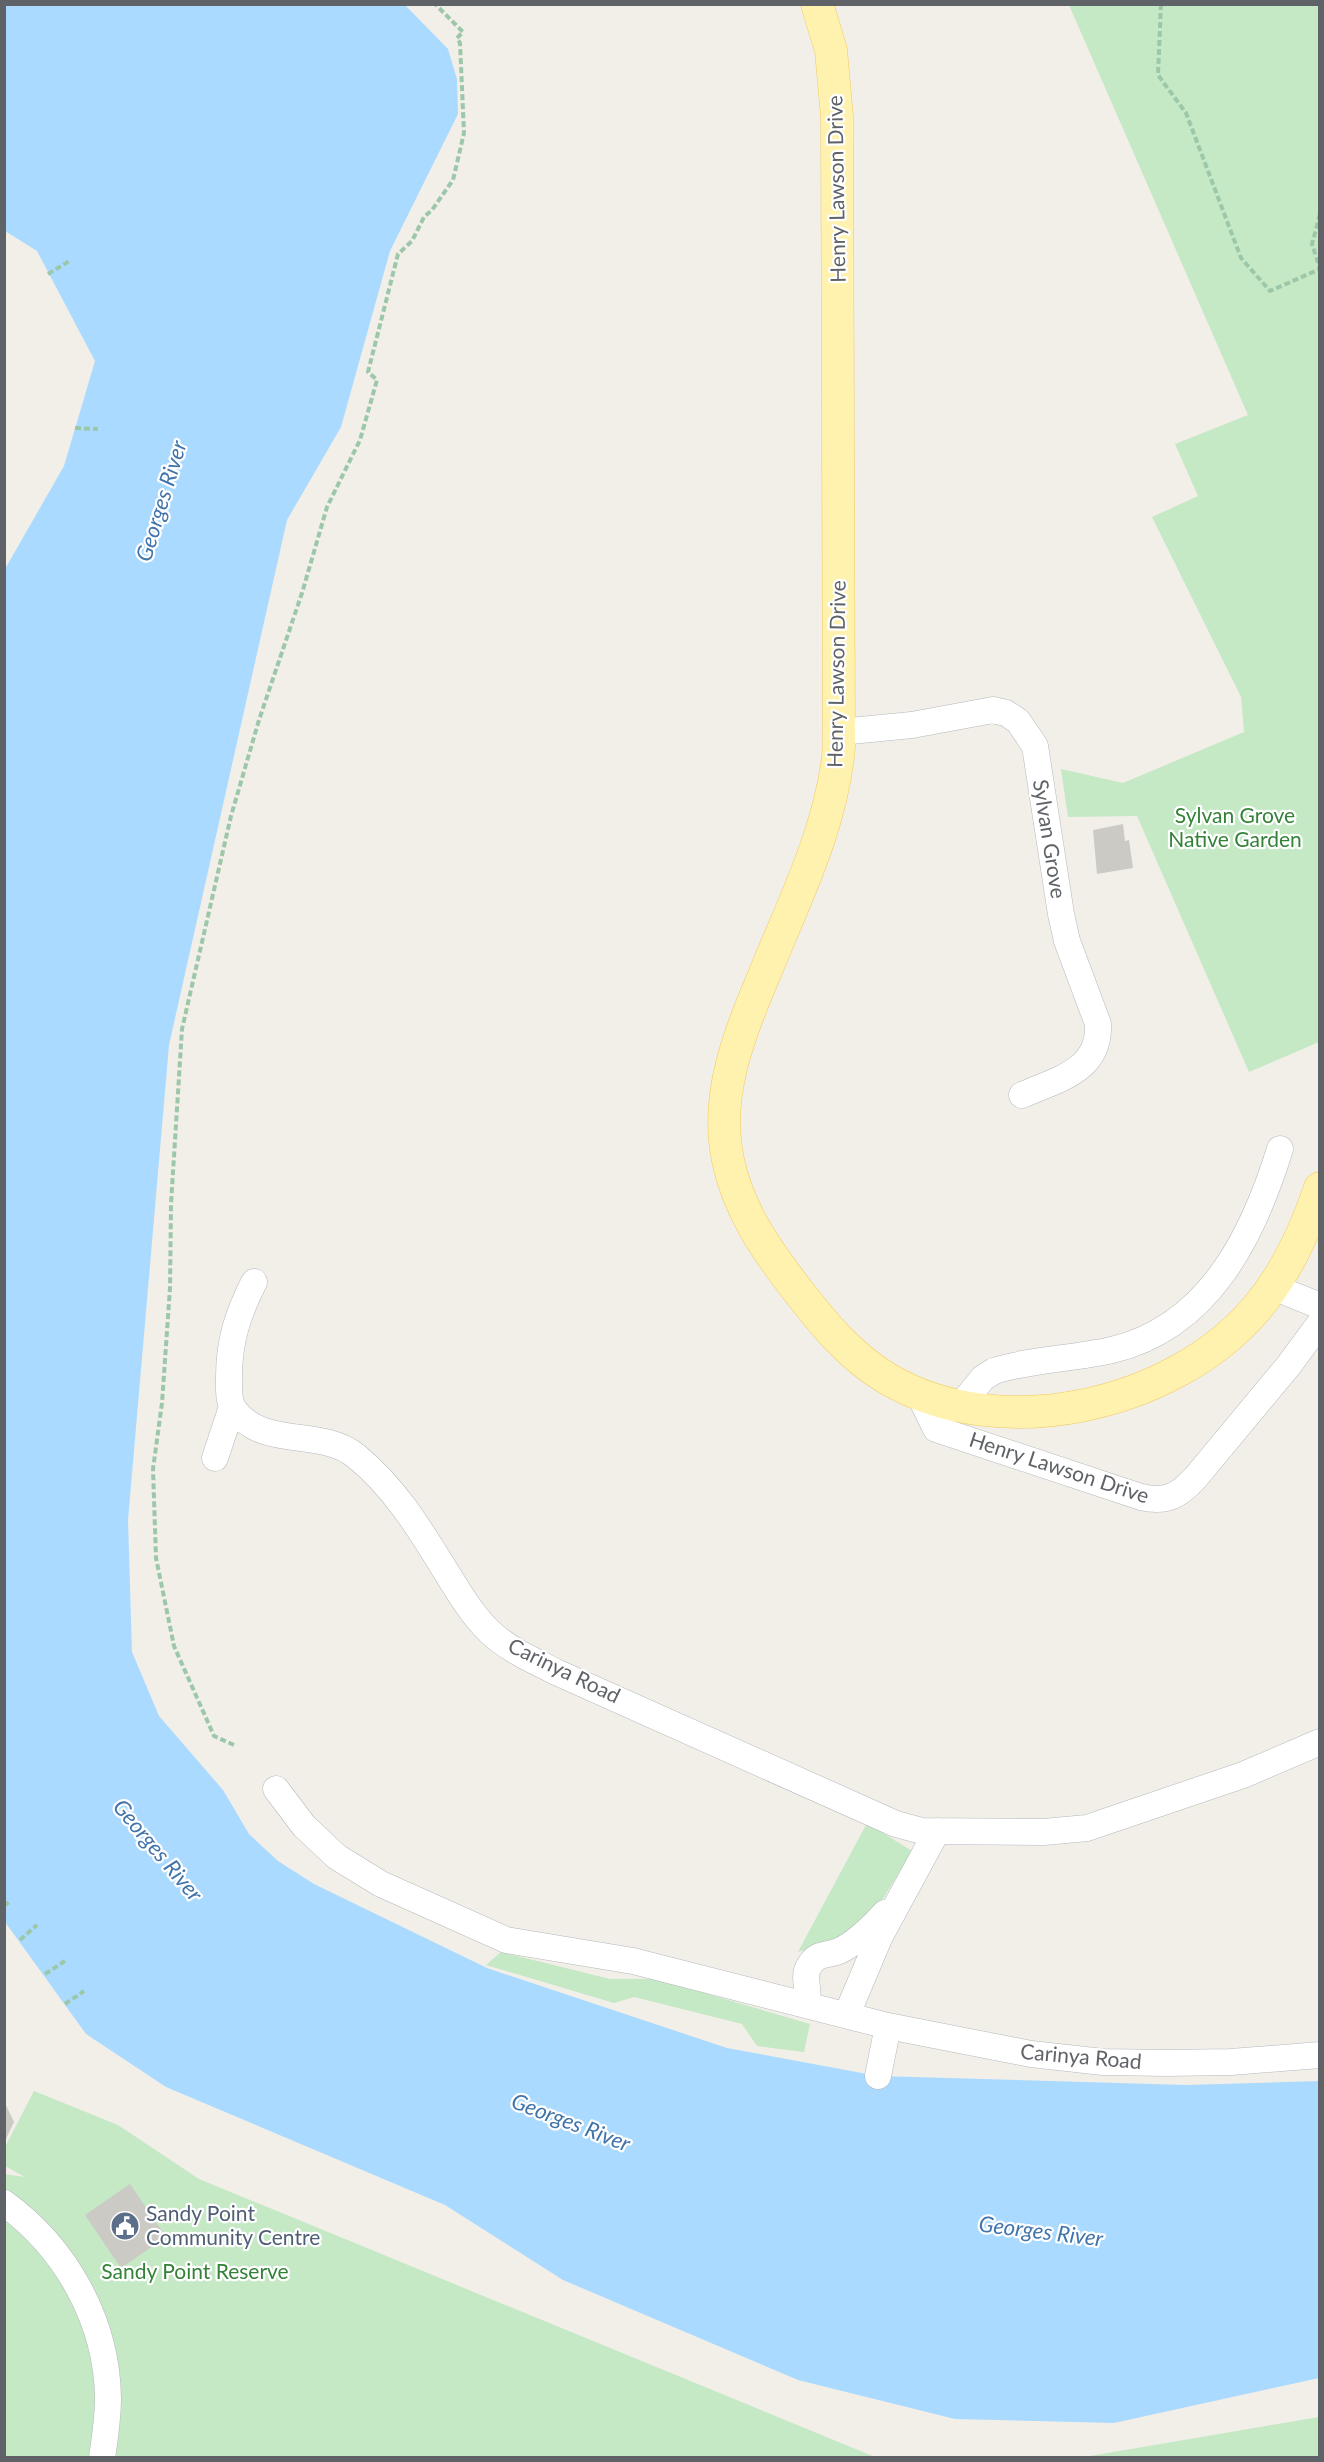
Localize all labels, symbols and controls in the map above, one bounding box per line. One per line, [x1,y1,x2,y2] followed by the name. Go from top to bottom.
[821,95,850,283] street label: Henry Lawson Drive
[129,437,192,565] water label: Georges River
[821,580,850,768] street label: Henry Lawson Drive
[1029,777,1072,900] street label: Sylvan Grove
[1168,802,1302,851] park label: Sylvan Grove Native Garden
[966,1426,1153,1507] street label: Henry Lawson Drive
[505,1632,625,1708] street label: Carinya Road
[108,1793,209,1907] water label: Georges River
[1019,2038,1143,2073] street label: Carinya Road
[508,2087,635,2157] water label: Georges River
[146,2200,320,2249] place label: Sandy Point Community Centre
[977,2209,1105,2252] water label: Georges River
[109,2210,141,2242] public building icon: Sandy Point Community Centre
[101,2258,289,2283] park label: Sandy Point Reserve

